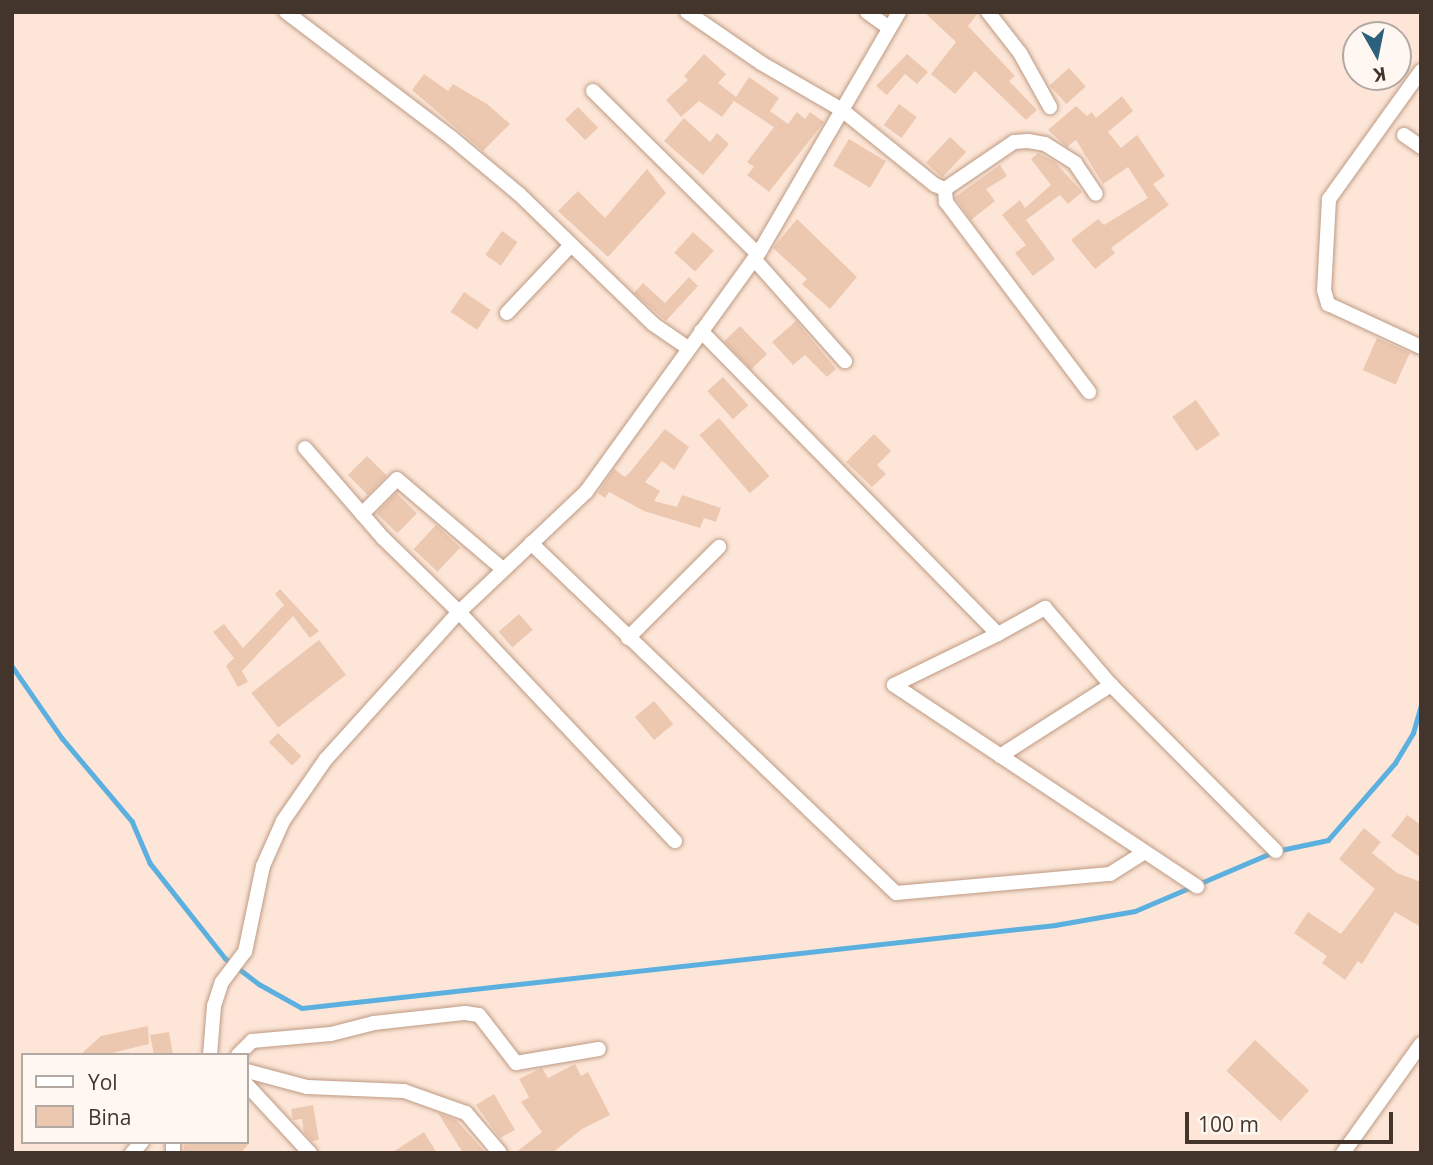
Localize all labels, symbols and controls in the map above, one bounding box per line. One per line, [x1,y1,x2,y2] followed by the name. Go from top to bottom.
[1342,21,1412,91] north arrow
[1372,61,1388,89] text: K
[21,1053,248,1144] legend
[88,1068,118,1096] text: Yol
[1188,1098,1396,1142] scale bar
[88,1103,131,1131] text: Bina
[1198,1110,1259,1138] text: 100 m

